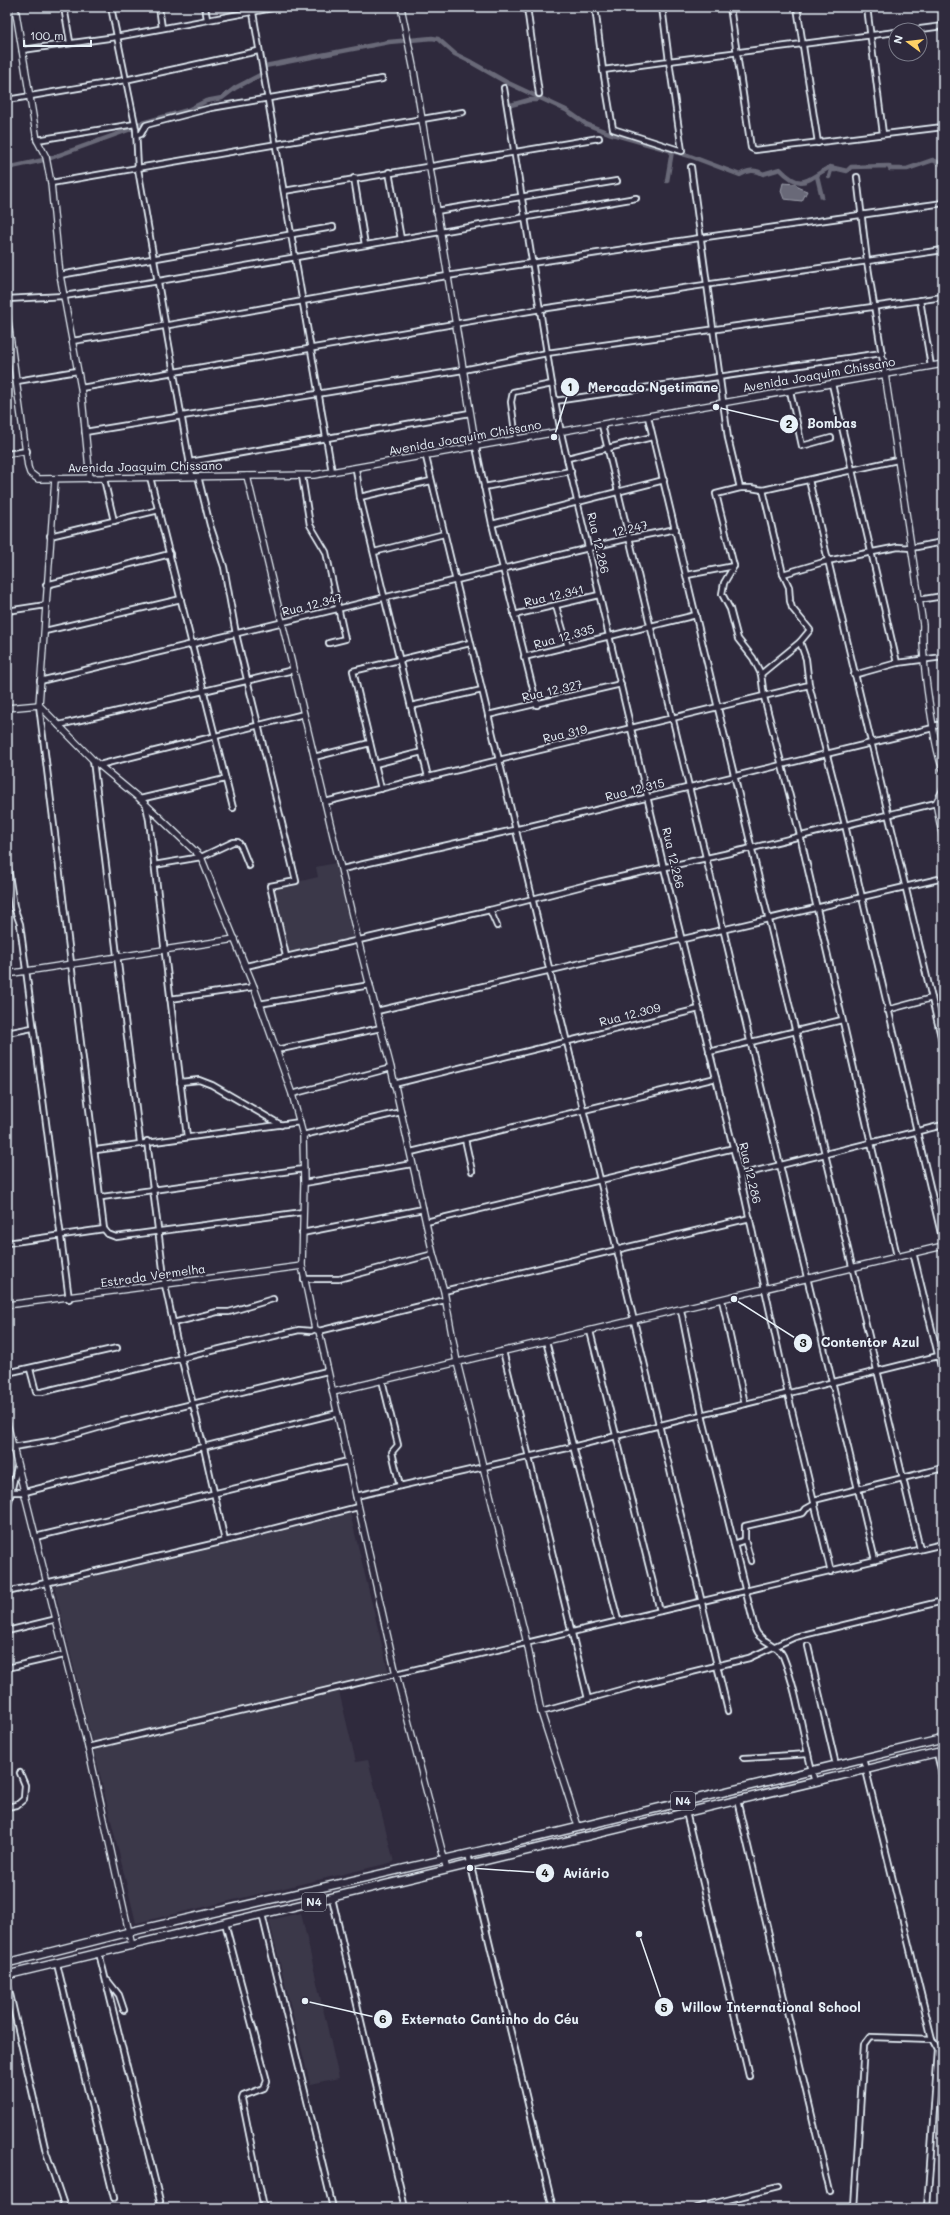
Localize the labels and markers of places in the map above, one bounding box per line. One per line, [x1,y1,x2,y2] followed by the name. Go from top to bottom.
[560,375,727,400] callout: Mercado Ngetimane
[779,411,865,436] callout: Bombas
[793,1330,928,1355] callout: Contentor Azul
[535,1861,617,1886] callout: Aviário
[654,1995,869,2020] callout: Willow International School
[373,2006,587,2031] callout: Externato Cantinho do Céu

